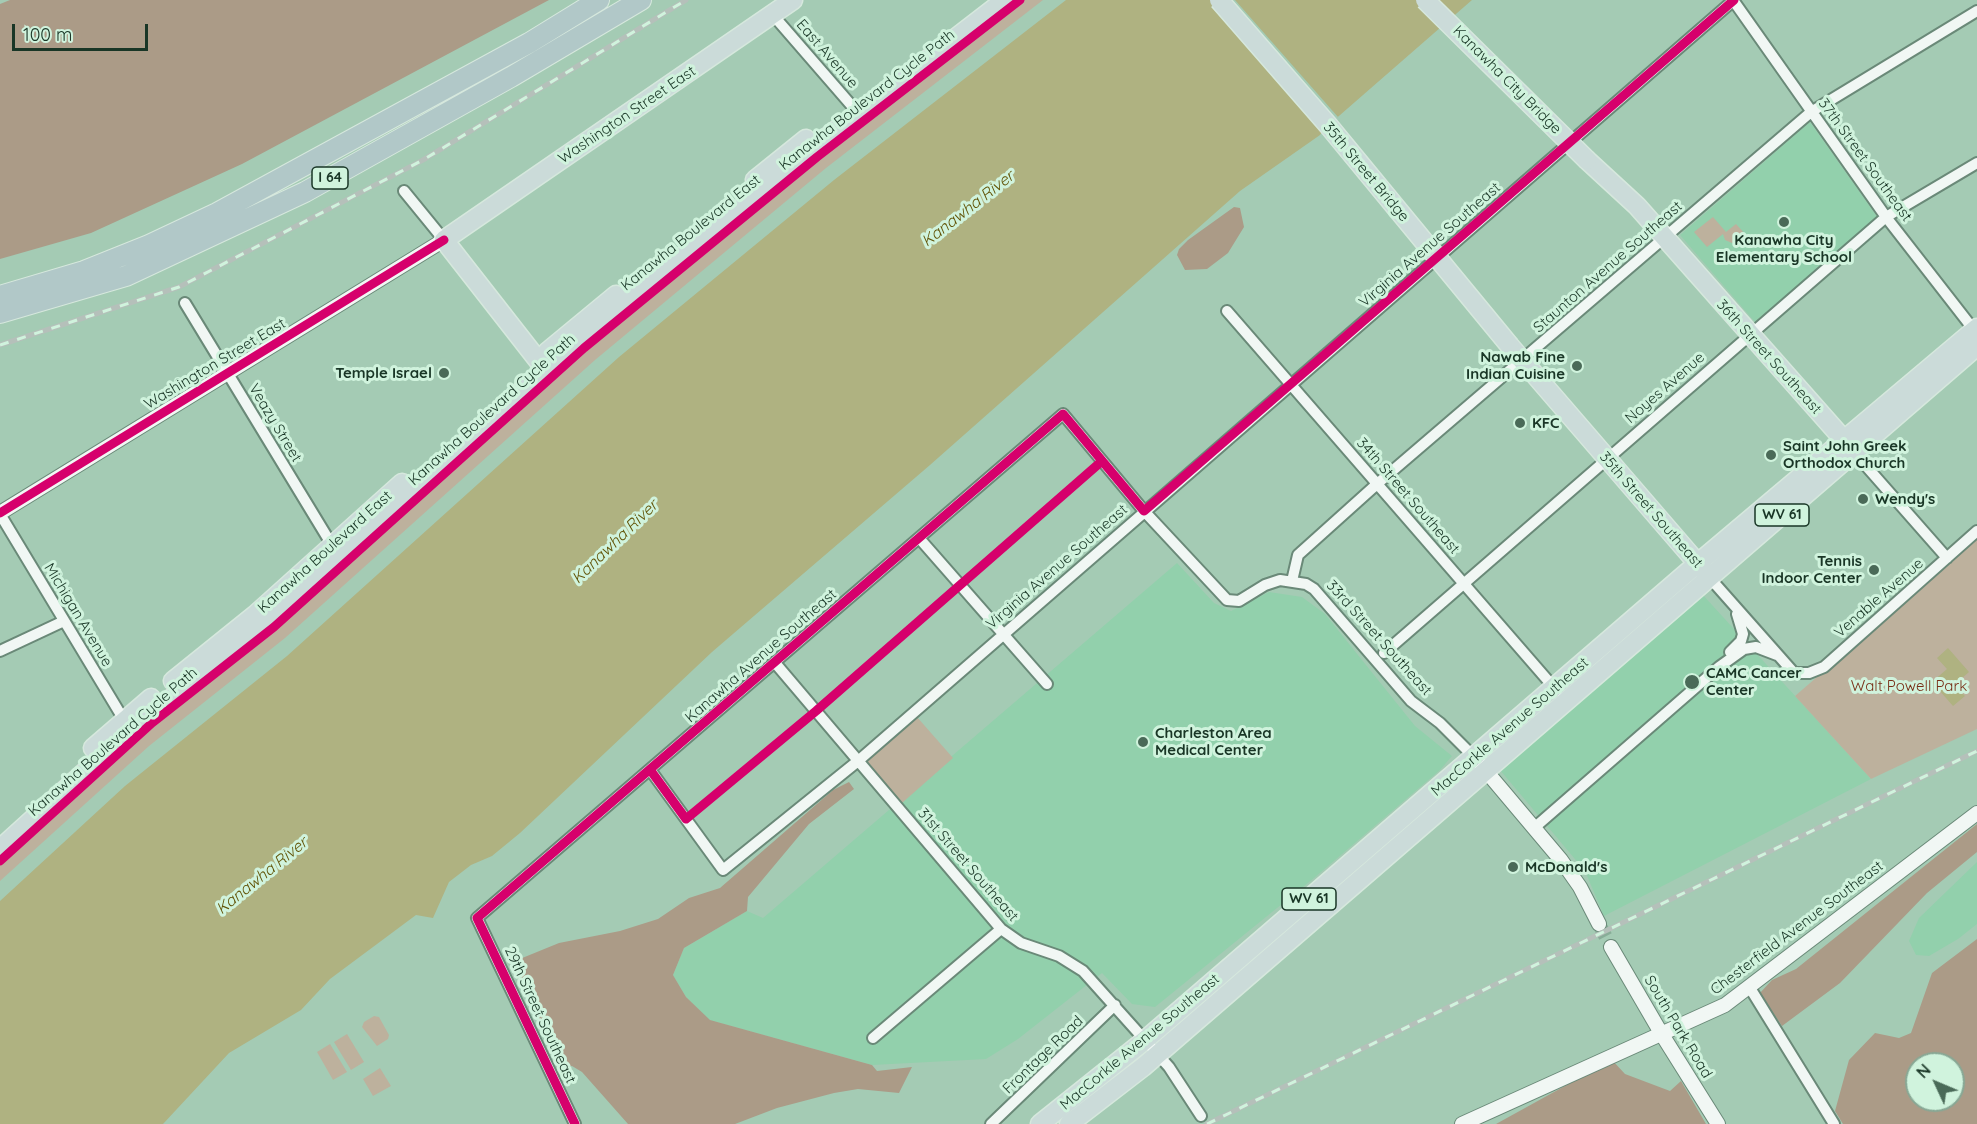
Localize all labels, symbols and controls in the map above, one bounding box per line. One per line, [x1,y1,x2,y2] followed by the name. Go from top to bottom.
[15,12,152,50] scale bar
[792,16,862,92] street label: East Avenue
[1449,22,1565,138] street label: Kanawha City Bridge
[23,23,72,46] text: 100 m
[776,26,958,174] street label: Kanawha Boulevard Cycle Path
[555,62,699,168] street label: Washington Street East
[1814,95,1916,225] street label: 37th Street Southeast
[1319,119,1413,225] street label: 35th Street Bridge
[312,167,348,189] road number: I 64
[918,167,1018,251] water label: Kanawha River
[618,171,764,295] street label: Kanawha Boulevard East
[1356,179,1504,311] street label: Virginia Avenue Southeast
[1530,197,1686,337] street label: Staunton Avenue Southeast
[1777,215,1791,229] marker: Kanawha City Elementary School
[1716,231,1852,266] place label: Kanawha City Elementary School
[1713,296,1825,418] street label: 36th Street Southeast
[141,315,289,413] street label: Washington Street East
[405,330,579,490] street label: Kanawha Boulevard Cycle Path
[1466,348,1565,383] place label: Nawab Fine Indian Cuisine
[1622,349,1708,427] street label: Noyes Avenue
[1570,359,1584,373] marker: Nawab Fine Indian Cuisine
[335,364,432,382] place label: Temple Israel
[437,366,451,380] marker: Temple Israel
[245,381,305,465] street label: Veazy Street
[1532,414,1560,432] place label: KFC
[1513,416,1527,430] marker: KFC
[1353,434,1463,558] street label: 34th Street Southeast
[1783,437,1907,472] place label: Saint John Greek Orthodox Church
[1596,448,1706,572] street label: 35th Street Southeast
[1764,448,1778,462] marker: Saint John Greek Orthodox Church
[254,487,396,617] street label: Kanawha Boulevard East
[1875,490,1935,508] place label: Wendy's
[1856,492,1870,506] marker: Wendy's
[568,496,662,588] water label: Kanawha River
[983,501,1131,633] street label: Virginia Avenue Southeast
[1755,504,1809,526] road number: WV 61
[1761,552,1862,587] place label: Tennis Indoor Center
[1831,554,1927,642] street label: Venable Avenue
[40,560,116,670] street label: Michigan Avenue
[1867,563,1881,577] marker: Tennis Indoor Center
[1323,577,1435,699] street label: 33rd Street Southeast
[682,585,840,727] street label: Kanawha Avenue Southeast
[1428,654,1592,800] street label: MacCorkle Avenue Southeast
[25,664,201,820] street label: Kanawha Boulevard Cycle Path
[1706,664,1802,699] place label: CAMC Cancer Center
[1683,673,1701,691] marker: CAMC Cancer Center
[1851,677,1967,695] park label: Walt Powell Park
[1155,724,1272,759] place label: Charleston Area Medical Center
[1136,735,1150,749] marker: Charleston Area Medical Center
[914,805,1022,925] street label: 31st Street Southeast
[212,833,312,919] water label: Kanawha River
[1707,857,1887,999] street label: Chesterfield Avenue Southeast
[1525,858,1607,876] place label: McDonald's
[1506,860,1520,874] marker: McDonald's
[1282,888,1336,910] road number: WV 61
[500,944,580,1086] street label: 29th Street Southeast
[1057,970,1223,1114] street label: MacCorkle Avenue Southeast
[1640,972,1716,1082] street label: South Park Road
[999,1012,1087,1098] street label: Frontage Road
[1905,1052,1965,1112] north arrow
[1912,1060,1935,1082] text: N

